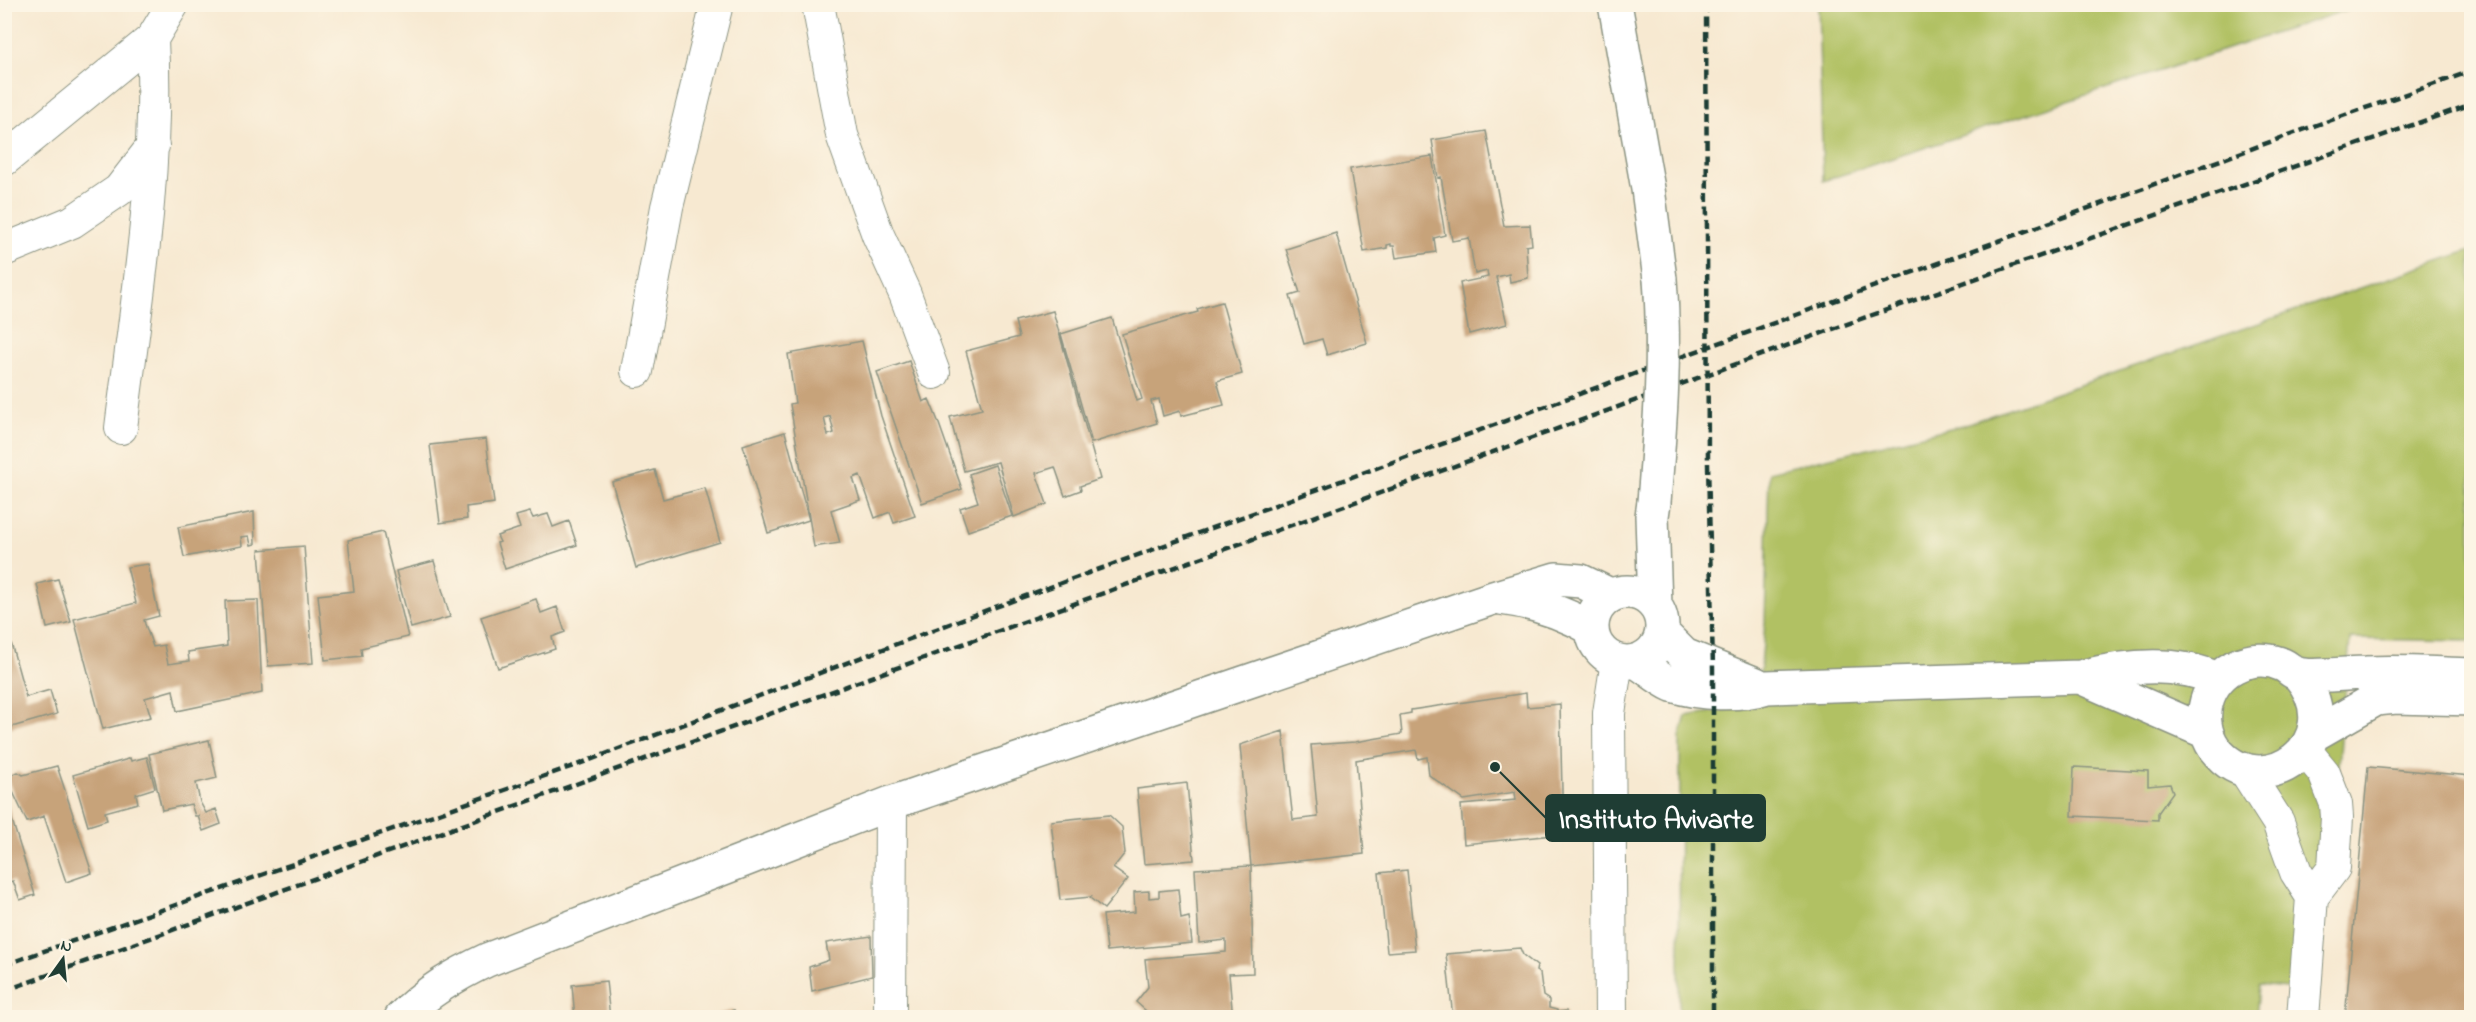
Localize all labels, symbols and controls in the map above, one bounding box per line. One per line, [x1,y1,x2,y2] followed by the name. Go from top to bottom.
[1546,795,1765,841] callout: Instituto Avivarte
[1558,801,1755,842] text: Instituto Avivarte
[33,929,93,989] north arrow
[58,933,75,959] text: N

